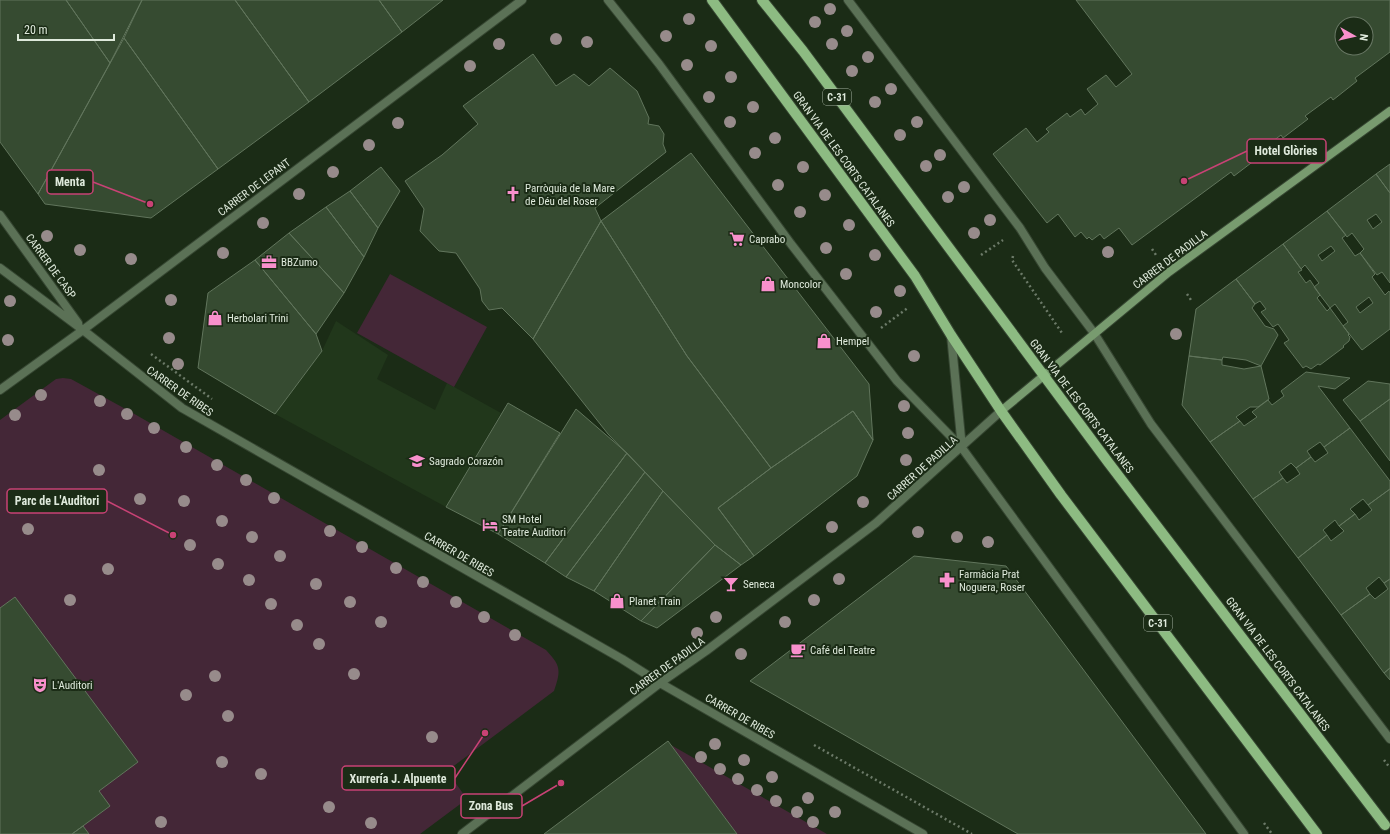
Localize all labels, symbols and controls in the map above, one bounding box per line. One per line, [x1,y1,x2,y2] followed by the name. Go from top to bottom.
[18,16,114,42] scale bar
[1334,16,1374,56] north arrow
[24,23,48,37] text: 20 m
[1356,33,1370,42] text: N
[790,89,897,230] street label: GRAN VIA DE LES CORTS CATALANES
[823,89,851,105] road number: C-31
[1247,139,1326,163] callout: Hotel Glòries
[1255,144,1318,158] text: Hotel Glòries
[216,156,293,219] street label: CARRER DE LEPANT
[47,170,93,194] callout: Menta
[55,175,85,189] text: Menta
[525,182,615,208] place label: Parròquia de la Mare de Déu del Roser
[504,185,522,203] church icon: Parròquia de la Mare de Déu del Roser
[1130,227,1211,292] street label: CARRER DE PADILLA
[728,230,746,248] supermarket icon: Caprabo
[23,231,78,301] street label: CARRER DE CASP
[749,233,786,246] place label: Caprabo
[260,253,278,271] office icon: BBZumo
[281,256,318,269] place label: BBZumo
[759,275,777,293] shop icon: Moncolor
[780,278,822,291] place label: Moncolor
[206,309,224,327] shop icon: Herbolari Trini
[227,312,288,325] place label: Herbolari Trini
[815,332,833,350] shop icon: Hempel
[836,335,869,348] place label: Hempel
[1027,337,1136,476] street label: GRAN VIA DE LES CORTS CATALANES
[144,364,216,419] street label: CARRER DE RIBES
[885,433,961,503] street label: CARRER DE PADILLA
[408,452,426,470] school or university icon: Sagrado Corazón
[429,455,503,468] place label: Sagrado Corazón
[7,489,107,513] callout: Parc de L'Auditori
[15,494,99,508] text: Parc de L'Auditori
[502,513,566,539] place label: SM Hotel Teatre Auditori
[481,516,499,534] hotel icon: SM Hotel Teatre Auditori
[422,529,496,580] street label: CARRER DE RIBES
[959,568,1026,594] place label: Farmàcia Prat Noguera, Roser
[938,571,956,589] pharmacy icon: Farmàcia Prat Noguera, Roser
[722,575,740,593] bar icon: Seneca
[743,578,775,591] place label: Seneca
[608,592,626,610] shop icon: Planet Train
[629,595,681,608] place label: Planet Train
[1223,595,1332,734] street label: GRAN VIA DE LES CORTS CATALANES
[1144,615,1172,631] road number: C-31
[627,634,708,698] street label: CARRER DE PADILLA
[789,641,807,659] cafe icon: Café del Teatre
[810,644,875,657] place label: Café del Teatre
[31,676,49,694] theatre icon: L'Auditori
[52,679,93,692] place label: L'Auditori
[703,691,777,742] street label: CARRER DE RIBES
[342,766,455,790] callout: Xurrería J. Alpuente
[350,772,447,786] text: Xurrería J. Alpuente
[461,794,522,818] callout: Zona Bus
[469,799,514,813] text: Zona Bus

